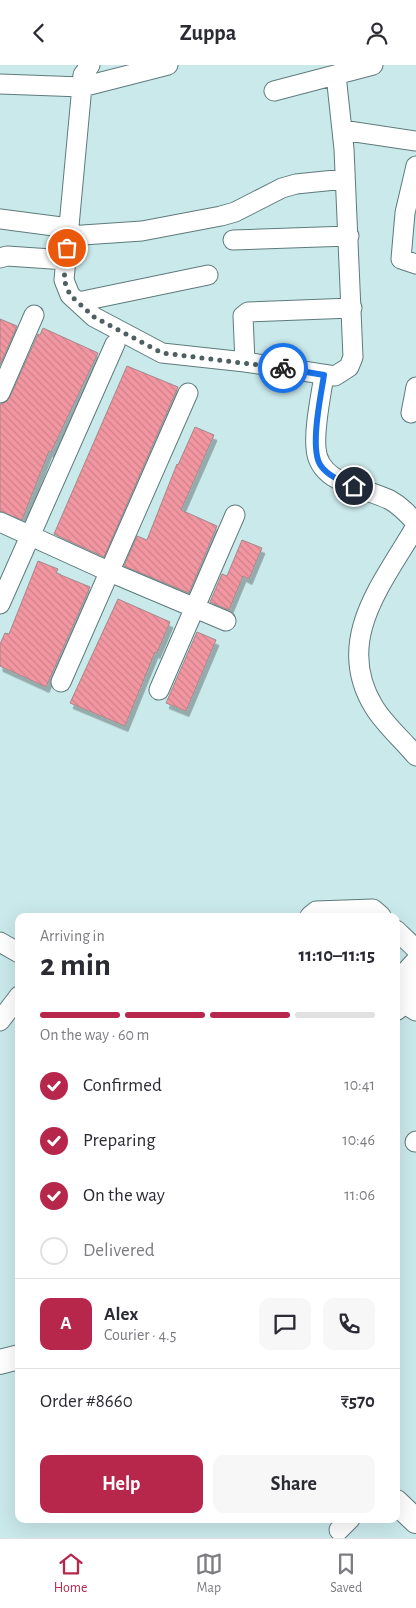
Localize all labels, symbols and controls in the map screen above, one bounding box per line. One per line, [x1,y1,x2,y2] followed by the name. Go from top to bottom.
[25,19,53,47] icon: back
[363,19,391,47] icon: person
[180,22,236,44] text: Zuppa
[46,227,88,269] pin
[53,234,81,262] icon: bag
[258,343,308,393] courier
[269,354,297,382] icon: bike
[333,465,375,507] pin
[340,472,368,500] icon: home
[40,928,105,944] text: Arriving in
[298,946,375,965] text: 11:10–11:15
[40,949,111,981] text: 2 min
[40,1027,149,1043] text: On the way · 60 m
[40,1072,68,1100] icon: check
[83,1076,162,1095] text: Confirmed
[344,1077,375,1093] text: 10:41
[40,1127,68,1155] icon: check
[83,1131,156,1150] text: Preparing
[342,1132,375,1148] text: 10:46
[40,1182,68,1210] icon: check
[83,1186,165,1205] text: On the way
[344,1187,375,1203] text: 11:06
[83,1241,155,1260] text: Delivered
[259,1298,311,1350] button: chat
[323,1298,375,1350] button: phone
[104,1305,138,1324] text: Alex
[60,1314,72,1333] text: A
[104,1327,176,1343] text: Courier · 4.5
[40,1392,133,1411] text: Order #8660
[341,1392,375,1411] text: ₹570
[40,1455,203,1513] button: Help
[213,1455,375,1513] button: Share
[54,1550,87,1597] tab: Home
[195,1550,223,1597] tab: Map
[330,1550,362,1597] tab: Saved

